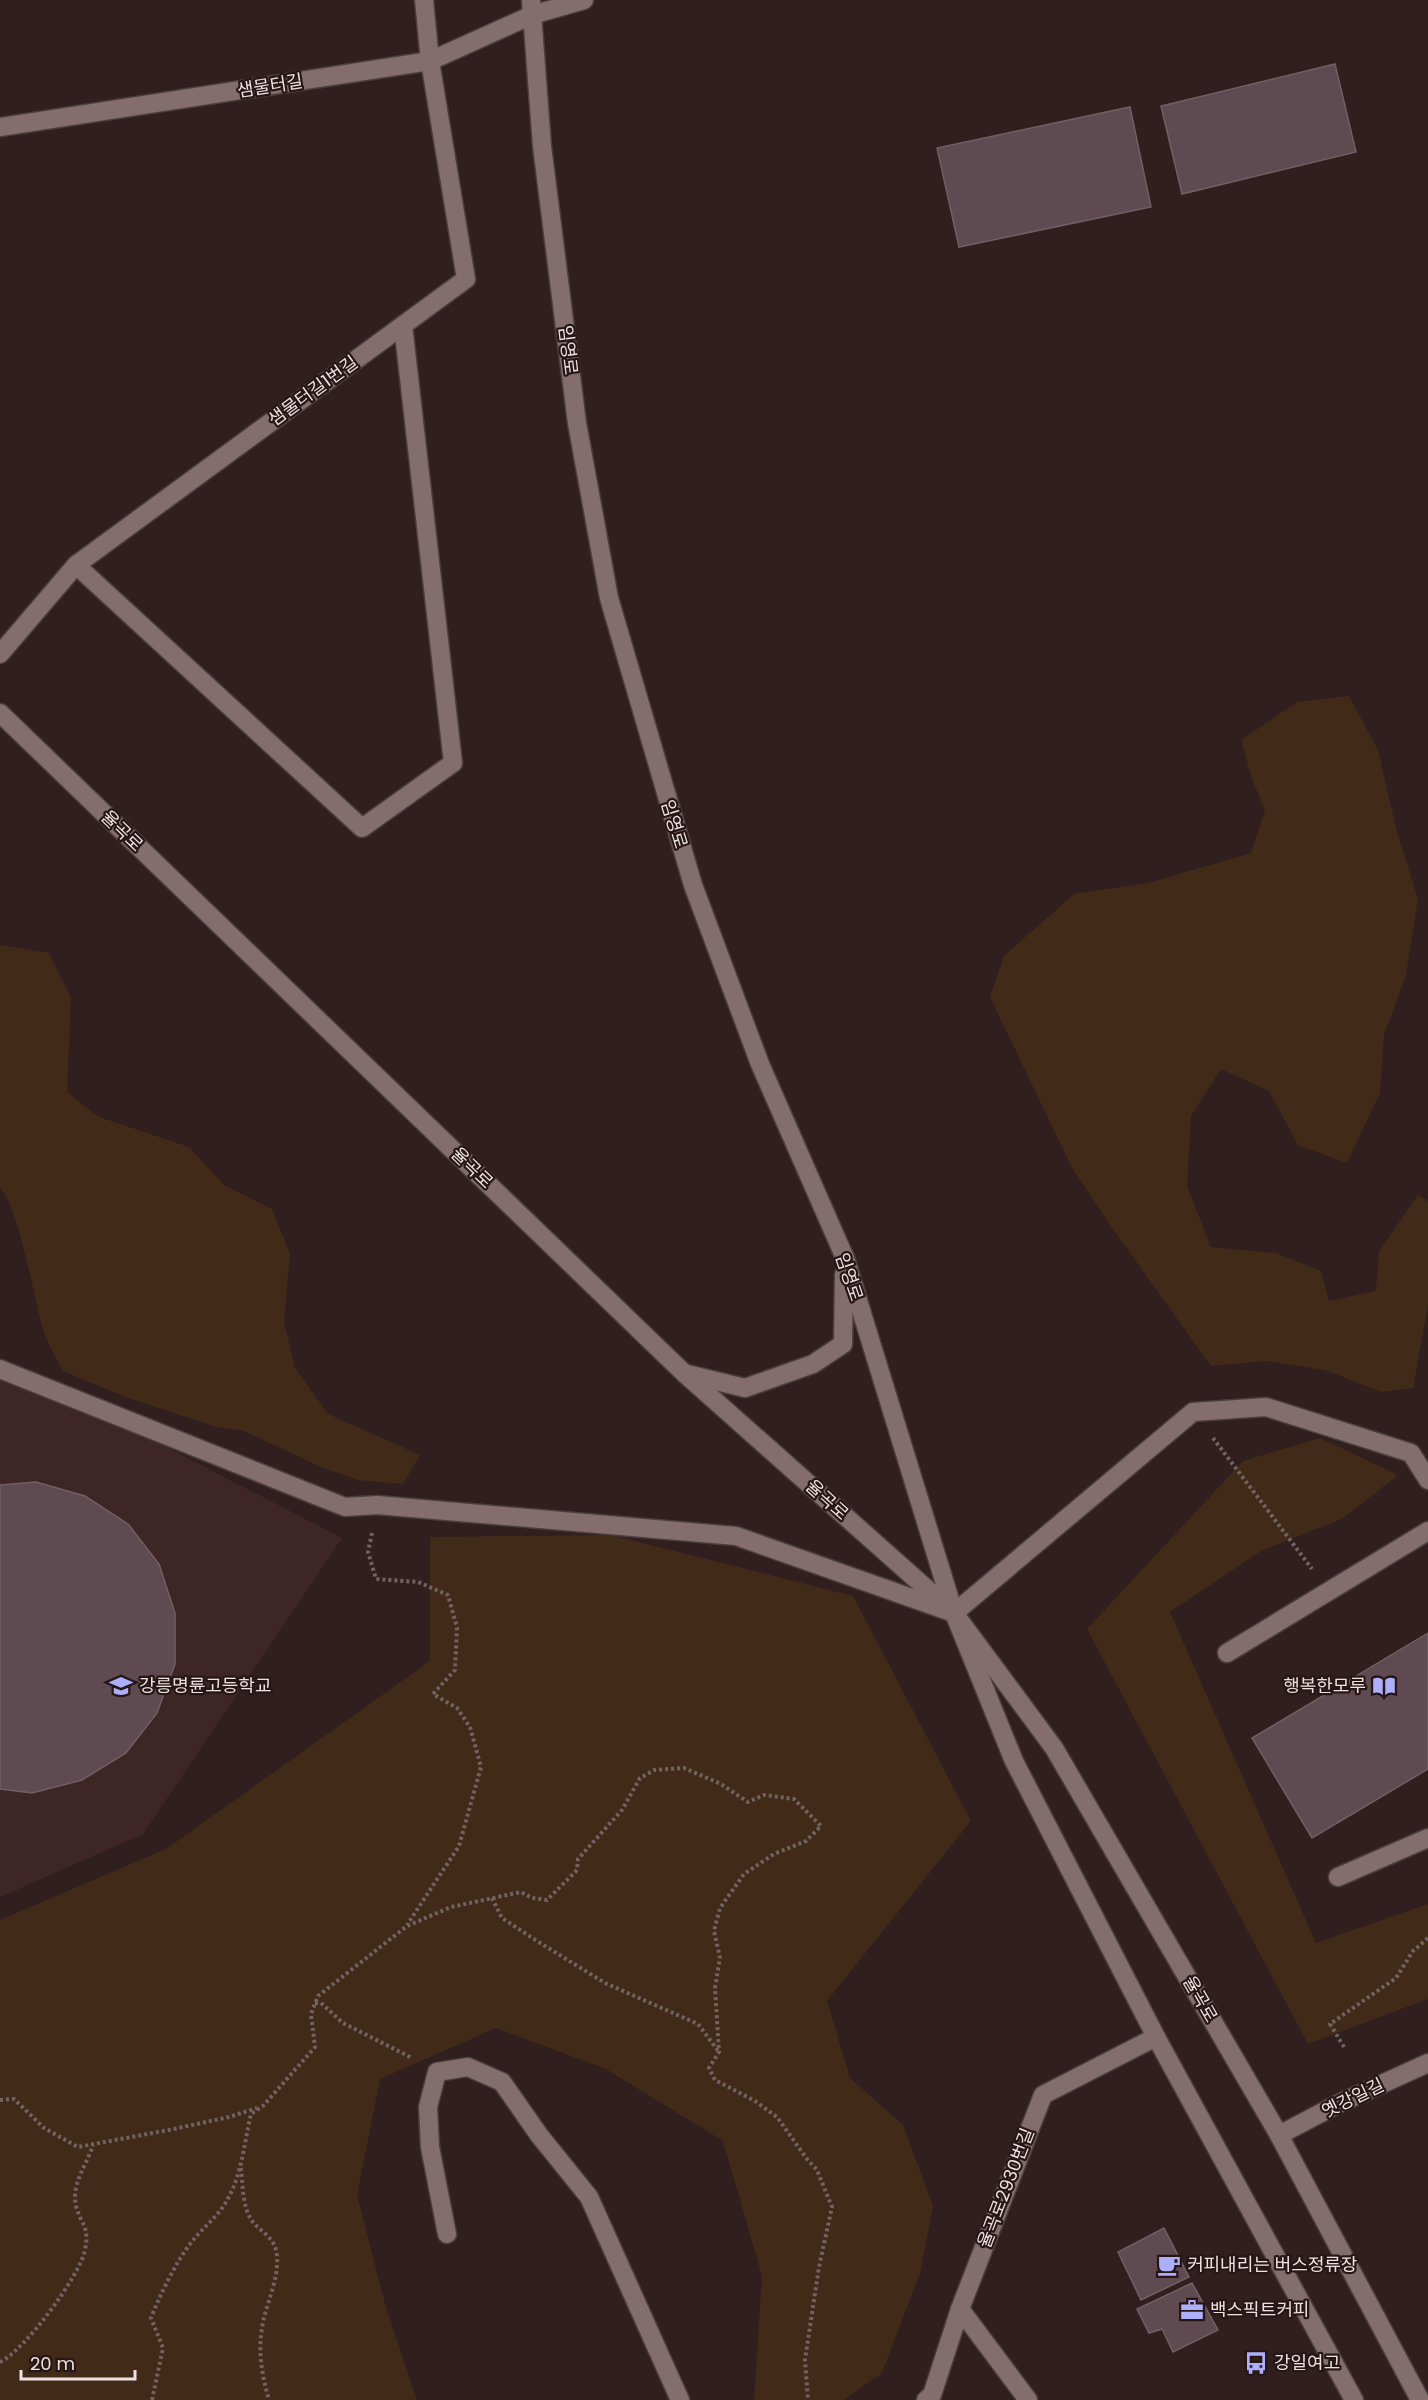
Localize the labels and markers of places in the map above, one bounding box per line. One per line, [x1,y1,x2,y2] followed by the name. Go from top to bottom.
[108,1673,134,1699] school or university icon: 강릉명륜고등학교
[139,1673,271,1698] place label: 강릉명륜고등학교
[1283,1673,1366,1698] place label: 행복한모루
[1371,1673,1397,1699] library icon: 행복한모루
[1156,2252,1182,2278] cafe icon: 커피내리는 버스정류장
[1187,2252,1357,2277] place label: 커피내리는 버스정류장
[1179,2297,1205,2323] office icon: 백스픽트커피
[1210,2297,1309,2322] place label: 백스픽트커피
[1243,2350,1269,2376] bus stop icon: 강일여고
[1274,2350,1340,2375] place label: 강일여고

